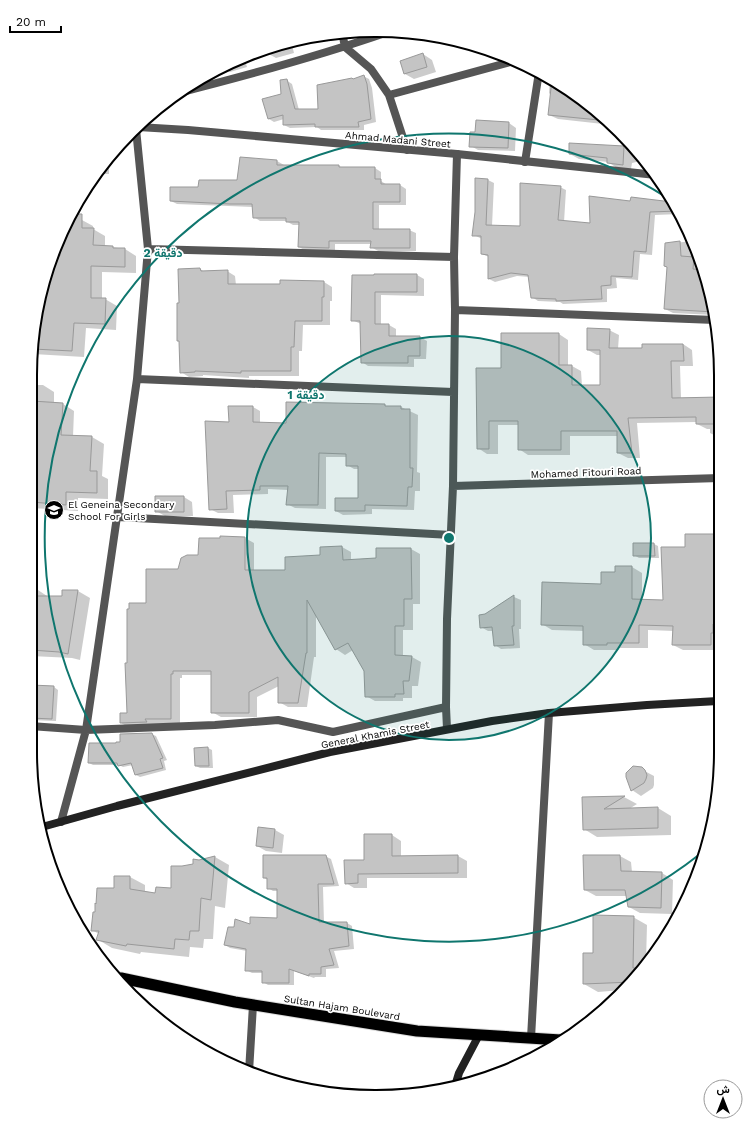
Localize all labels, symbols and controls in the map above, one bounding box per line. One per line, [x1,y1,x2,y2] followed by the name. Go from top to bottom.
[10,8,61,34] scale bar
[16,15,46,29] text: 20 m
[345,129,452,150] street label: Ahmad Madani Street
[144,246,182,260] text: 2 دقيقة
[288,388,324,402] text: 1 دقيقة
[530,465,642,480] street label: Mohamed Fitouri Road
[43,499,65,521] school or university icon: El Geneina Secondary School For Girls
[68,499,175,522] place label: El Geneina Secondary School For Girls
[442,531,456,545] centre of rings
[320,718,431,750] street label: General Khamis Street
[283,993,401,1022] street label: Sultan Hajam Boulevard
[703,1079,743,1119] north arrow
[716,1083,730,1096] text: ش

